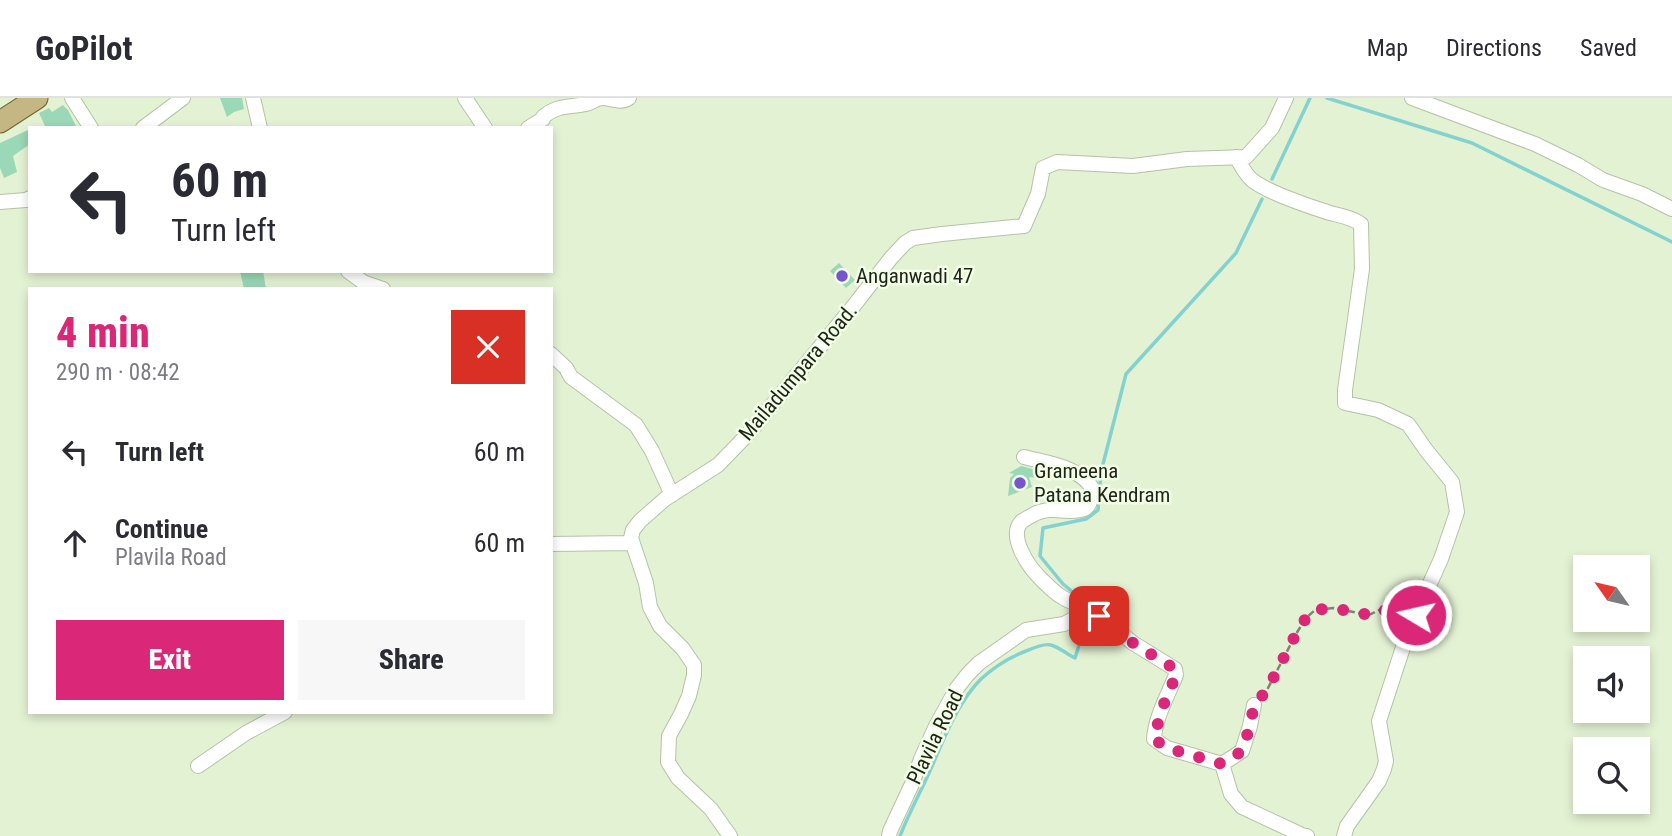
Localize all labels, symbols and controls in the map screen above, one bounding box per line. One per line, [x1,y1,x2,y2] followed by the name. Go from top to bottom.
[35,29,133,68] text: GoPilot
[1367,34,1408,62] text: Map
[1446,34,1542,62] text: Directions
[1580,34,1637,62] text: Saved
[171,152,268,209] text: 60 m
[56,154,147,245] icon: left
[171,211,276,249] text: Turn left
[856,264,973,288] place label: Anganwadi 47
[834,268,850,284] marker: Anganwadi 47
[734,299,862,445] street label: Mailadumpara Road.
[56,308,150,357] text: 4 min
[451,310,525,384] button: close
[56,359,180,386] text: 290 m · 08:42
[56,433,94,471] icon: left
[115,437,204,467] text: Turn left
[474,437,525,467] text: 60 m
[1034,459,1170,507] place label: Grameena Patana Kendram
[1012,475,1028,491] marker: Grameena Patana Kendram
[115,514,208,544] text: Continue
[56,524,94,562] icon: ahead
[474,528,525,558] text: 60 m
[115,544,227,571] text: Plavila Road
[1573,555,1650,632] north arrow
[1573,555,1650,814] map controls
[1379,578,1453,652] position arrow
[1069,586,1129,646] pin
[1080,597,1118,635] icon: arrive
[56,620,284,700] button: Exit
[298,620,525,700] button: Share
[1573,646,1650,723] button: sound
[902,686,968,788] street label: Plavila Road
[1573,737,1650,814] button: search

